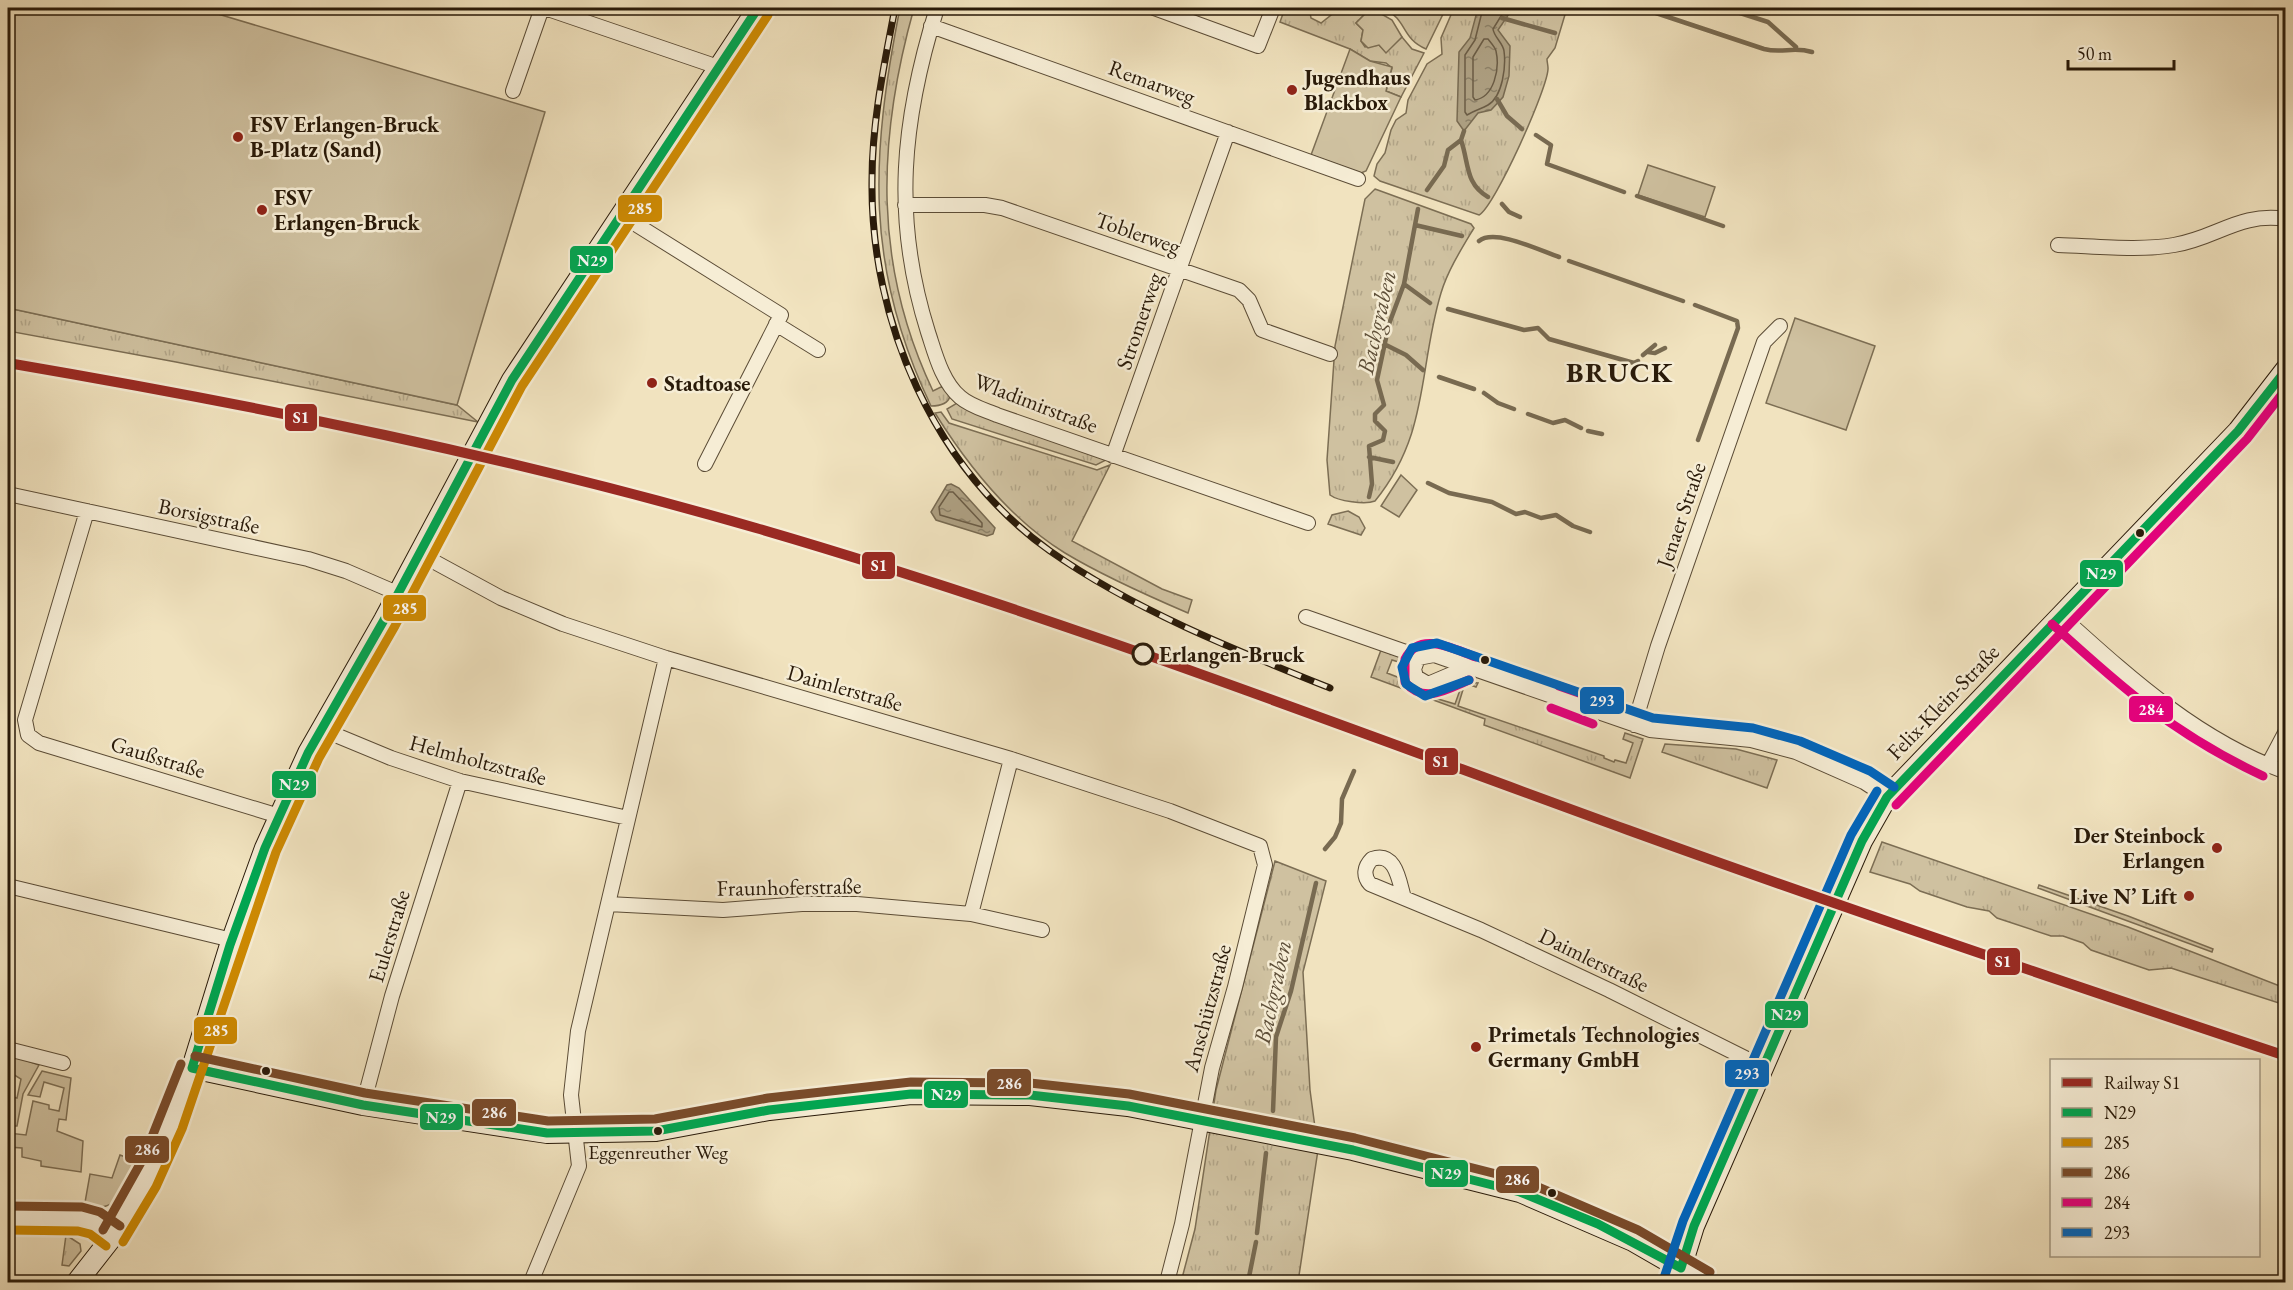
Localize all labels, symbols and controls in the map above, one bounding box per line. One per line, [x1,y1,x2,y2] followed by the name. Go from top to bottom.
[2068,33,2174,71] scale bar
[2077,42,2112,65] text: 50 m
[1105,53,1200,111] street label: Remarweg
[1302,63,1410,117] place label: Jugendhaus Blackbox
[1285,83,1299,97] marker: Jugendhaus Blackbox
[250,110,440,164] place label: FSV Erlangen-Bruck B-Platz (Sand)
[231,130,245,144] marker: FSV Erlangen-Bruck B-Platz (Sand)
[274,183,420,237] place label: FSV Erlangen-Bruck
[617,194,663,223] line badge: 285
[627,198,653,219] text: 285
[255,203,269,217] marker: FSV Erlangen-Bruck
[1092,205,1185,261] street label: Toblerweg
[569,245,614,274] line badge: N29
[577,250,607,271] text: N29
[1349,267,1403,378] water label: Bachgraben
[1109,268,1169,374] street label: Stromerweg
[1566,354,1674,390] district label: BRUCK
[970,366,1102,440] street label: Wladimirstraße
[664,369,751,398] place label: Stadtoase
[645,376,659,390] marker: Stadtoase
[284,403,318,432] line badge: S1
[293,407,309,428] text: S1
[1649,458,1713,573] street label: Jenaer Straße
[156,491,263,541] street label: Borsigstraße
[2134,527,2146,539] unlabelled marker
[861,551,896,580] line badge: S1
[871,555,887,576] text: S1
[2079,559,2124,588] line badge: N29
[2086,563,2116,584] text: N29
[382,594,427,622] line badge: 285
[392,598,418,619] text: 285
[1880,638,2006,766] street label: Felix-Klein-Straße
[1159,640,1305,669] place label: Erlangen-Bruck
[1132,643,1154,665] marker: Erlangen-Bruck
[1479,654,1491,666] unlabelled marker
[784,658,907,718] street label: Daimlerstraße
[1579,686,1625,715] line badge: 293
[1589,690,1615,711] text: 293
[2128,695,2174,723] line badge: 284
[2138,699,2164,720] text: 284
[406,728,550,792] street label: Helmholtzstraße
[107,729,209,785] street label: Gaußstraße
[1424,747,1459,776] line badge: S1
[1433,751,1449,772] text: S1
[271,770,317,799] line badge: N29
[279,774,309,795] text: N29
[2074,821,2206,875] place label: Der Steinbock Erlangen
[2210,841,2224,855] marker: Der Steinbock Erlangen
[716,871,862,903] street label: Fraunhoferstraße
[2069,882,2178,911] place label: Live N’ Lift
[361,886,417,986] street label: Eulerstraße
[2182,889,2196,903] marker: Live N’ Lift
[1534,921,1654,999] street label: Daimlerstraße
[1246,937,1298,1048] water label: Bachgraben
[1176,941,1238,1076] street label: Anschützstraße
[1986,947,2021,976] line badge: S1
[1995,951,2011,972] text: S1
[1764,1000,1809,1029] line badge: N29
[1771,1004,1801,1025] text: N29
[193,1016,238,1045] line badge: 285
[203,1020,229,1041] text: 285
[1488,1020,1699,1074] place label: Primetals Technologies Germany GmbH
[1469,1040,1483,1054] marker: Primetals Technologies Germany GmbH
[1724,1059,1770,1088] line badge: 293
[2050,1059,2260,1257] legend
[1734,1063,1760,1084] text: 293
[260,1065,272,1077] unlabelled marker
[986,1068,1032,1097] line badge: 286
[2104,1071,2180,1094] text: Railway S1
[996,1073,1022,1094] text: 286
[923,1080,969,1109] line badge: N29
[931,1084,961,1105] text: N29
[471,1098,517,1127] line badge: 286
[2104,1101,2136,1124] text: N29
[481,1102,507,1123] text: 286
[419,1103,464,1131] line badge: N29
[426,1107,456,1128] text: N29
[652,1125,664,1137] marker: Eggenreuther Weg
[2104,1131,2130,1154] text: 285
[124,1135,170,1164] line badge: 286
[134,1139,160,1160] text: 286
[588,1139,728,1165] place label: Eggenreuther Weg
[1424,1159,1469,1188] line badge: N29
[2104,1161,2130,1184] text: 286
[1431,1163,1461,1184] text: N29
[1495,1165,1540,1194] line badge: 286
[1504,1169,1530,1190] text: 286
[1546,1187,1558,1199] unlabelled marker
[2104,1191,2130,1214] text: 284
[2104,1221,2130,1244] text: 293

